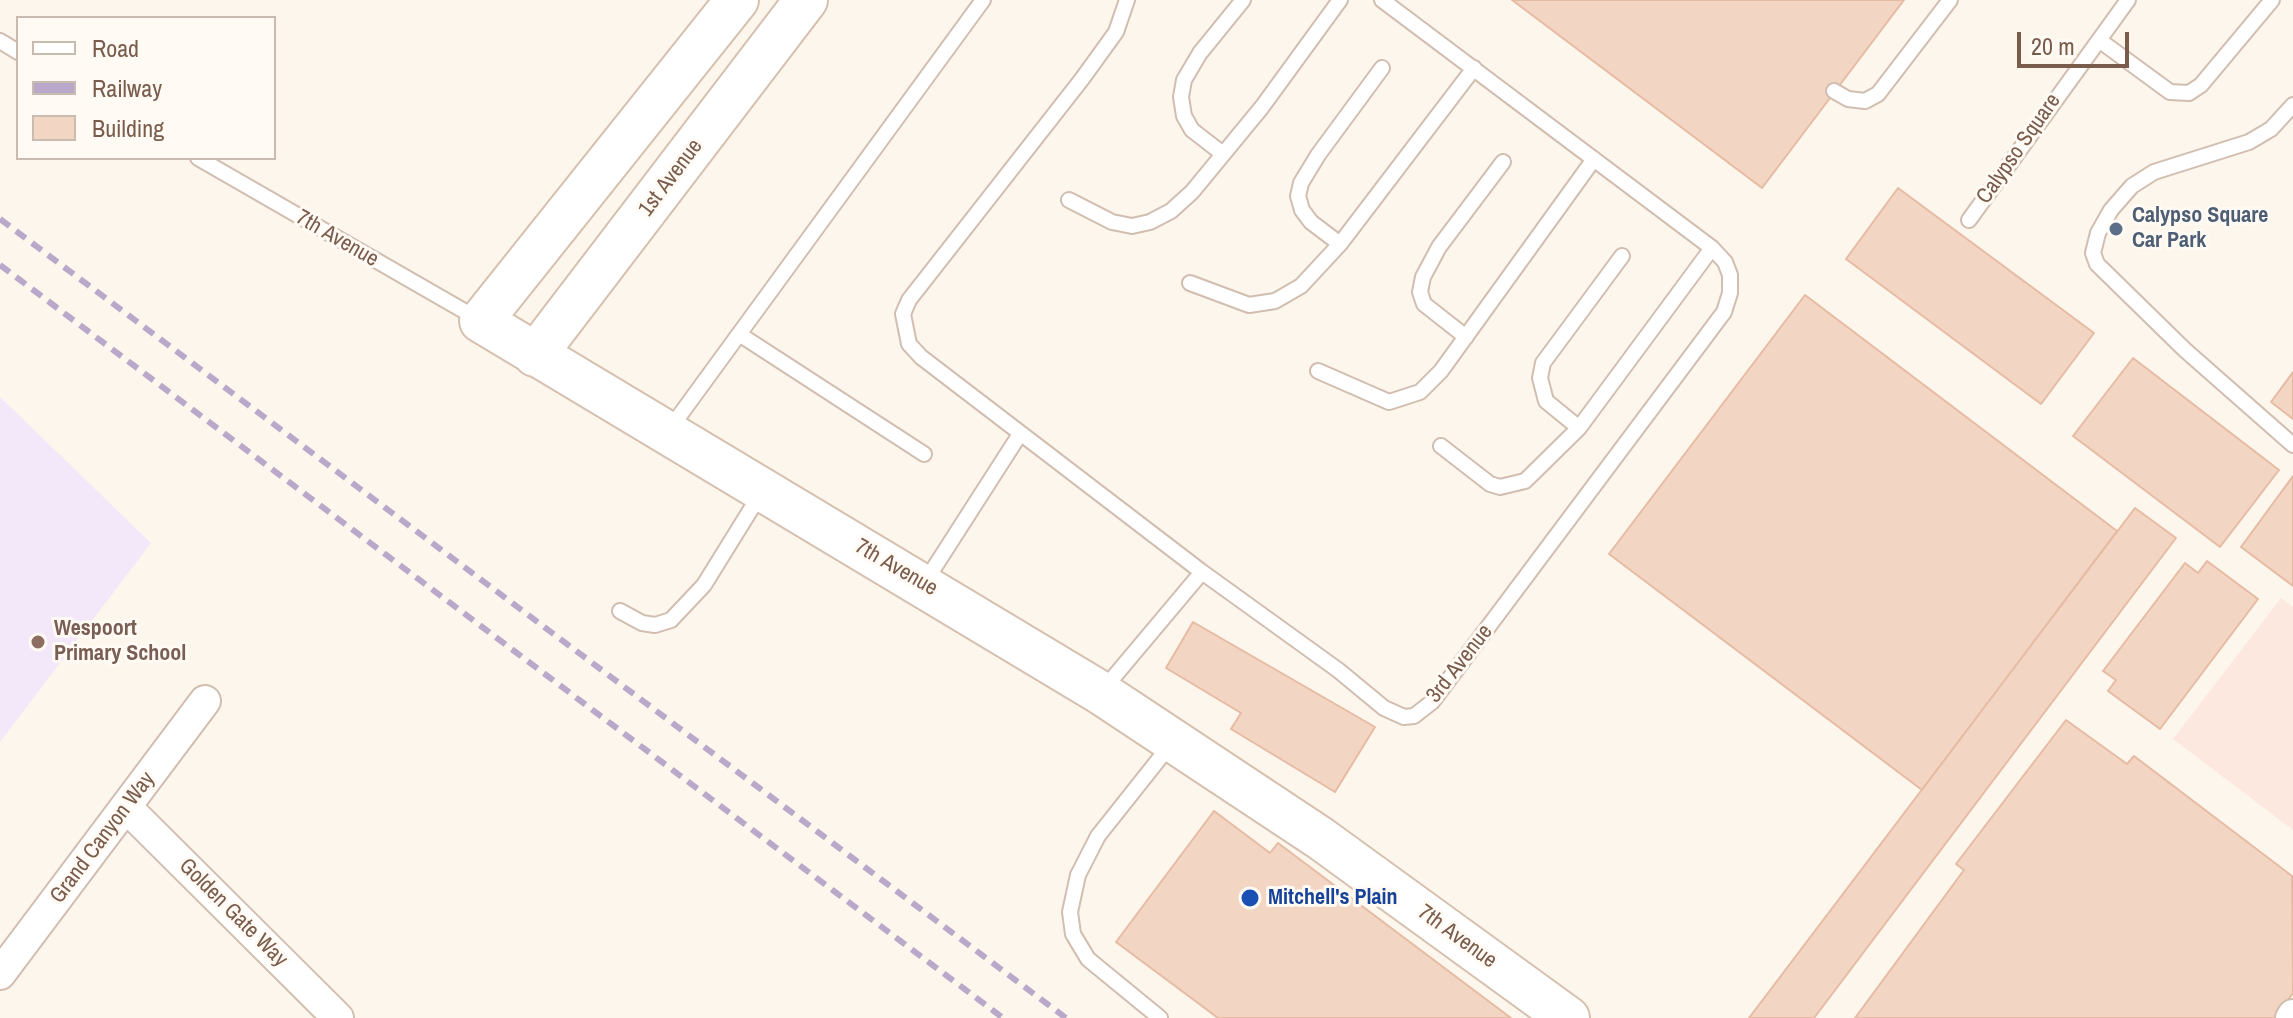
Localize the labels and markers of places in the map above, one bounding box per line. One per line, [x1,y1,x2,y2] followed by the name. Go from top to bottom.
[2132,203,2268,254] place label: Calypso Square Car Park
[2107,220,2125,238] marker: Calypso Square Car Park
[54,616,186,668] place label: Wespoort Primary School
[29,633,47,651] marker: Wespoort Primary School
[1268,885,1398,911] place label: Mitchell's Plain
[1239,887,1261,909] marker: Mitchell's Plain

